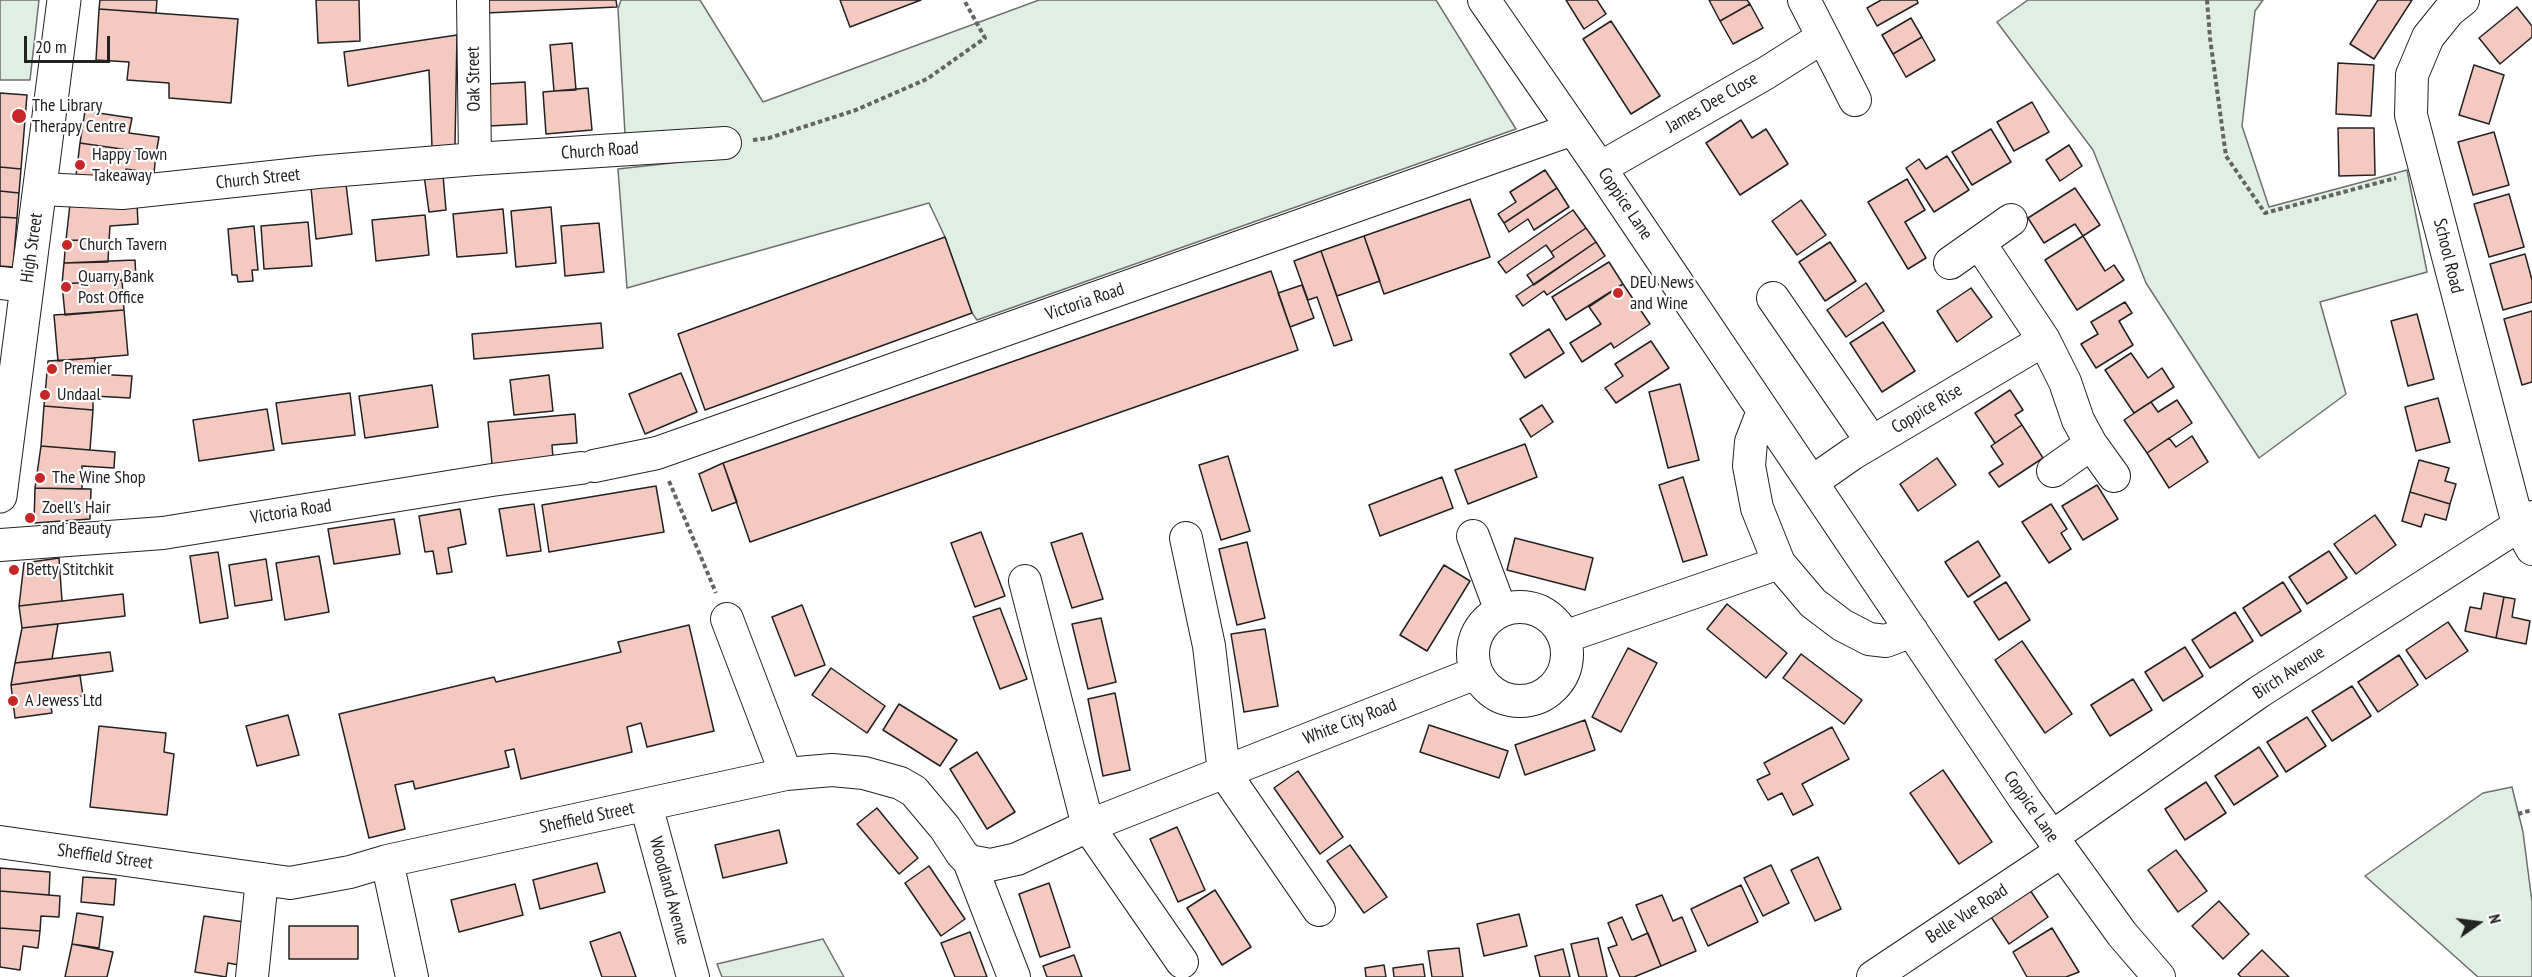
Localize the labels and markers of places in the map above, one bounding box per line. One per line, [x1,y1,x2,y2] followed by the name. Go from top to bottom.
[32,95,126,138] place label: The Library Therapy Centre
[10,107,28,125] marker: The Library Therapy Centre
[92,144,167,186] place label: Happy Town Takeaway
[73,158,87,172] marker: Happy Town Takeaway
[79,234,167,256] place label: Church Tavern
[60,238,74,252] marker: Church Tavern
[78,266,154,308] place label: Quarry Bank Post Office
[1630,272,1694,314] place label: DEU News and Wine
[59,280,73,294] marker: Quarry Bank Post Office
[1611,286,1625,300] marker: DEU News and Wine
[64,358,112,380] place label: Premier
[45,362,59,376] marker: Premier
[57,384,101,406] place label: Undaal
[38,388,52,402] marker: Undaal
[52,467,146,489] place label: The Wine Shop
[33,471,47,485] marker: The Wine Shop
[42,497,111,540] place label: Zoell's Hair and Beauty
[23,511,37,525] marker: Zoell's Hair and Beauty
[26,559,114,581] place label: Betty Stitchkit
[7,563,21,577] marker: Betty Stitchkit
[25,690,102,712] place label: A Jewess Ltd
[6,694,20,708] marker: A Jewess Ltd

